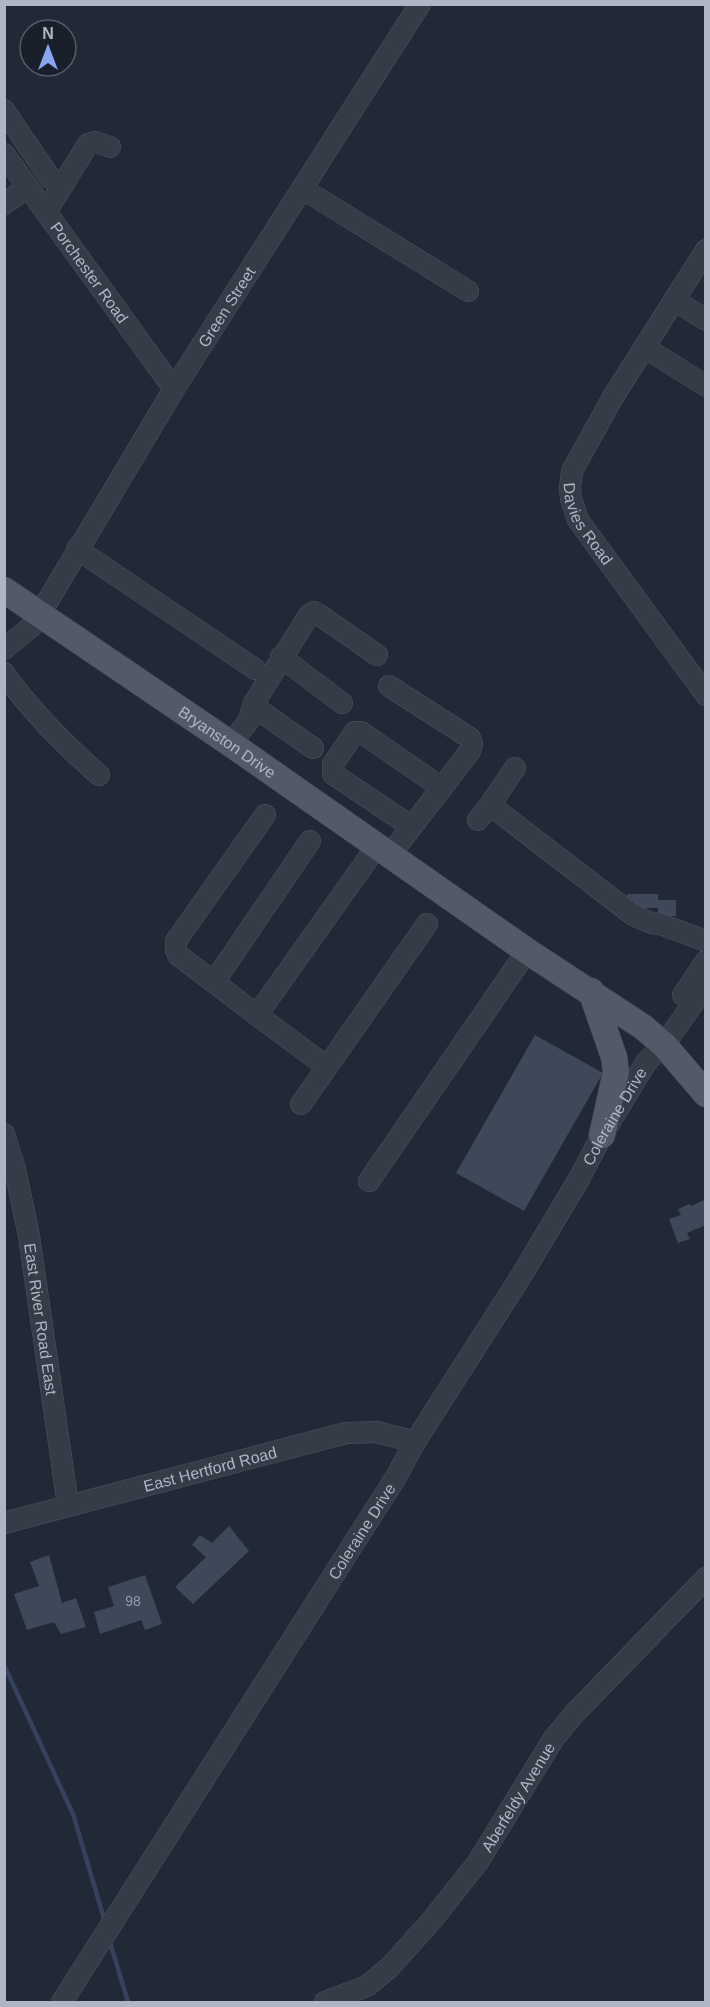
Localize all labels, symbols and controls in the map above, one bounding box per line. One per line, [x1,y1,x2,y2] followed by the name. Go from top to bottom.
[18,18,78,78] north arrow
[42,25,54,42] text: N
[47,219,132,326] street label: Porchester Road
[195,263,259,350] street label: Green Street
[561,482,616,568] street label: Davies Road
[176,703,279,781] street label: Bryanston Drive
[579,1064,650,1168] street label: Coleraine Drive
[22,1242,61,1396] street label: East River Road East
[142,1443,278,1494] street label: East Hertford Road
[325,1480,398,1582] street label: Coleraine Drive
[125,1593,141,1609] house number: 98
[478,1739,558,1855] street label: Aberfeldy Avenue

